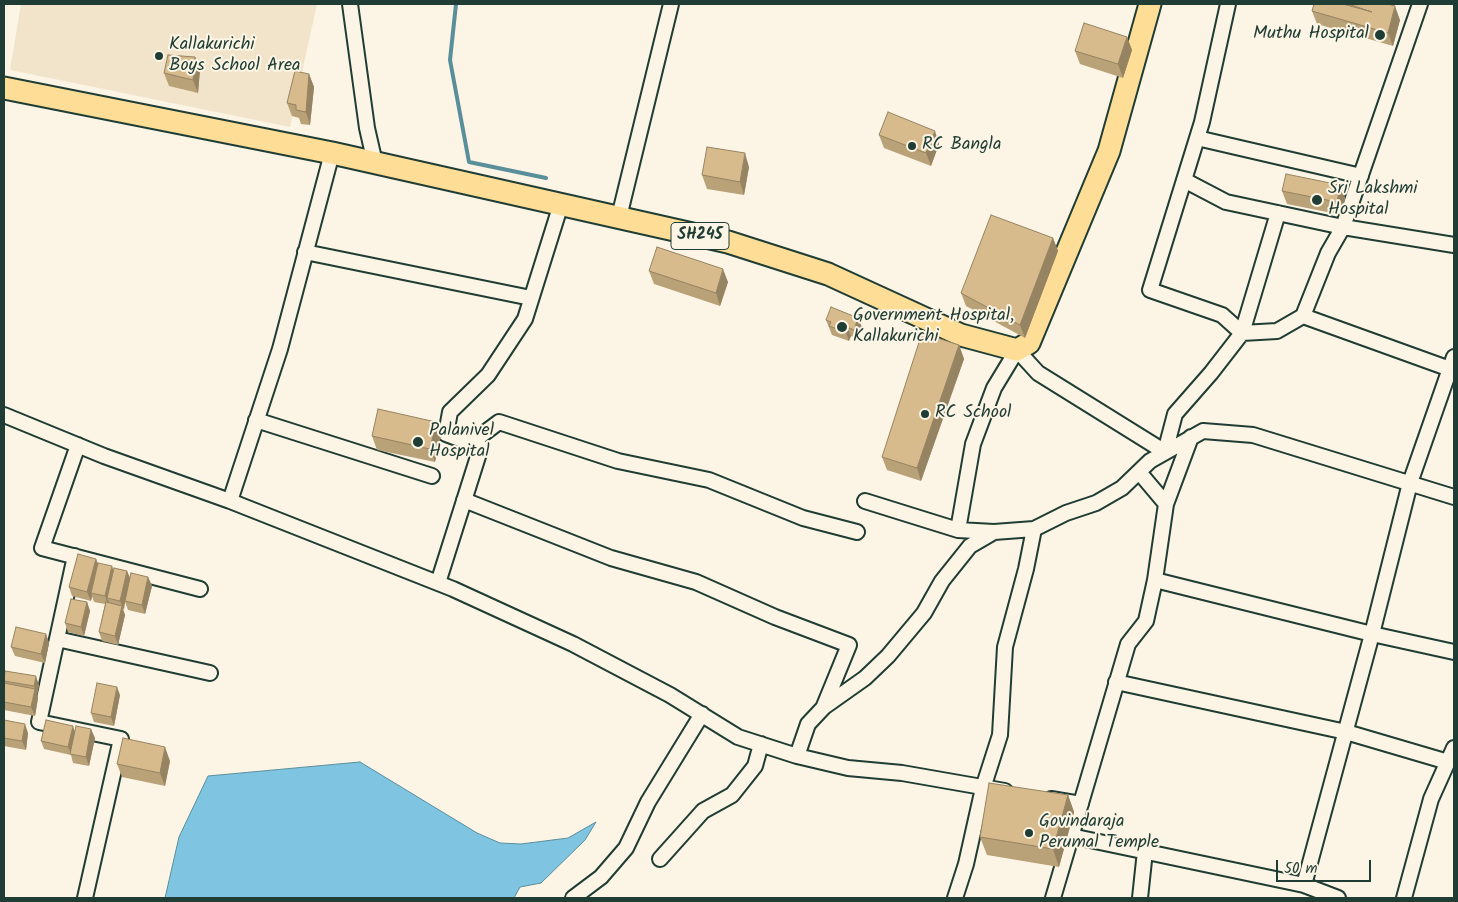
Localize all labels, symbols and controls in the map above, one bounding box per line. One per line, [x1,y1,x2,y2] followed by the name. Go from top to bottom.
[1253,24,1369,46] place label: Muthu Hospital
[1373,28,1387,42] marker: Muthu Hospital
[169,35,301,78] place label: Kallakurichi Boys School Area
[153,50,165,62] marker: Kallakurichi Boys School Area
[922,135,1001,157] place label: RC Bangla
[906,140,918,152] marker: RC Bangla
[1328,179,1418,222] place label: Sri Lakshmi Hospital
[1310,193,1324,207] marker: Sri Lakshmi Hospital
[671,222,729,250] road number: SH245
[853,306,1014,348] place label: Government Hospital, Kallakurichi
[835,320,849,334] marker: Government Hospital, Kallakurichi
[935,403,1011,425] place label: RC School
[919,408,931,420] marker: RC School
[429,421,494,464] place label: Palanivel Hospital
[411,435,425,449] marker: Palanivel Hospital
[1039,812,1159,854] place label: Govindaraja Perumal Temple
[1023,827,1035,839] marker: Govindaraja Perumal Temple
[1278,850,1373,882] scale bar
[1284,857,1318,881] text: 50 m

